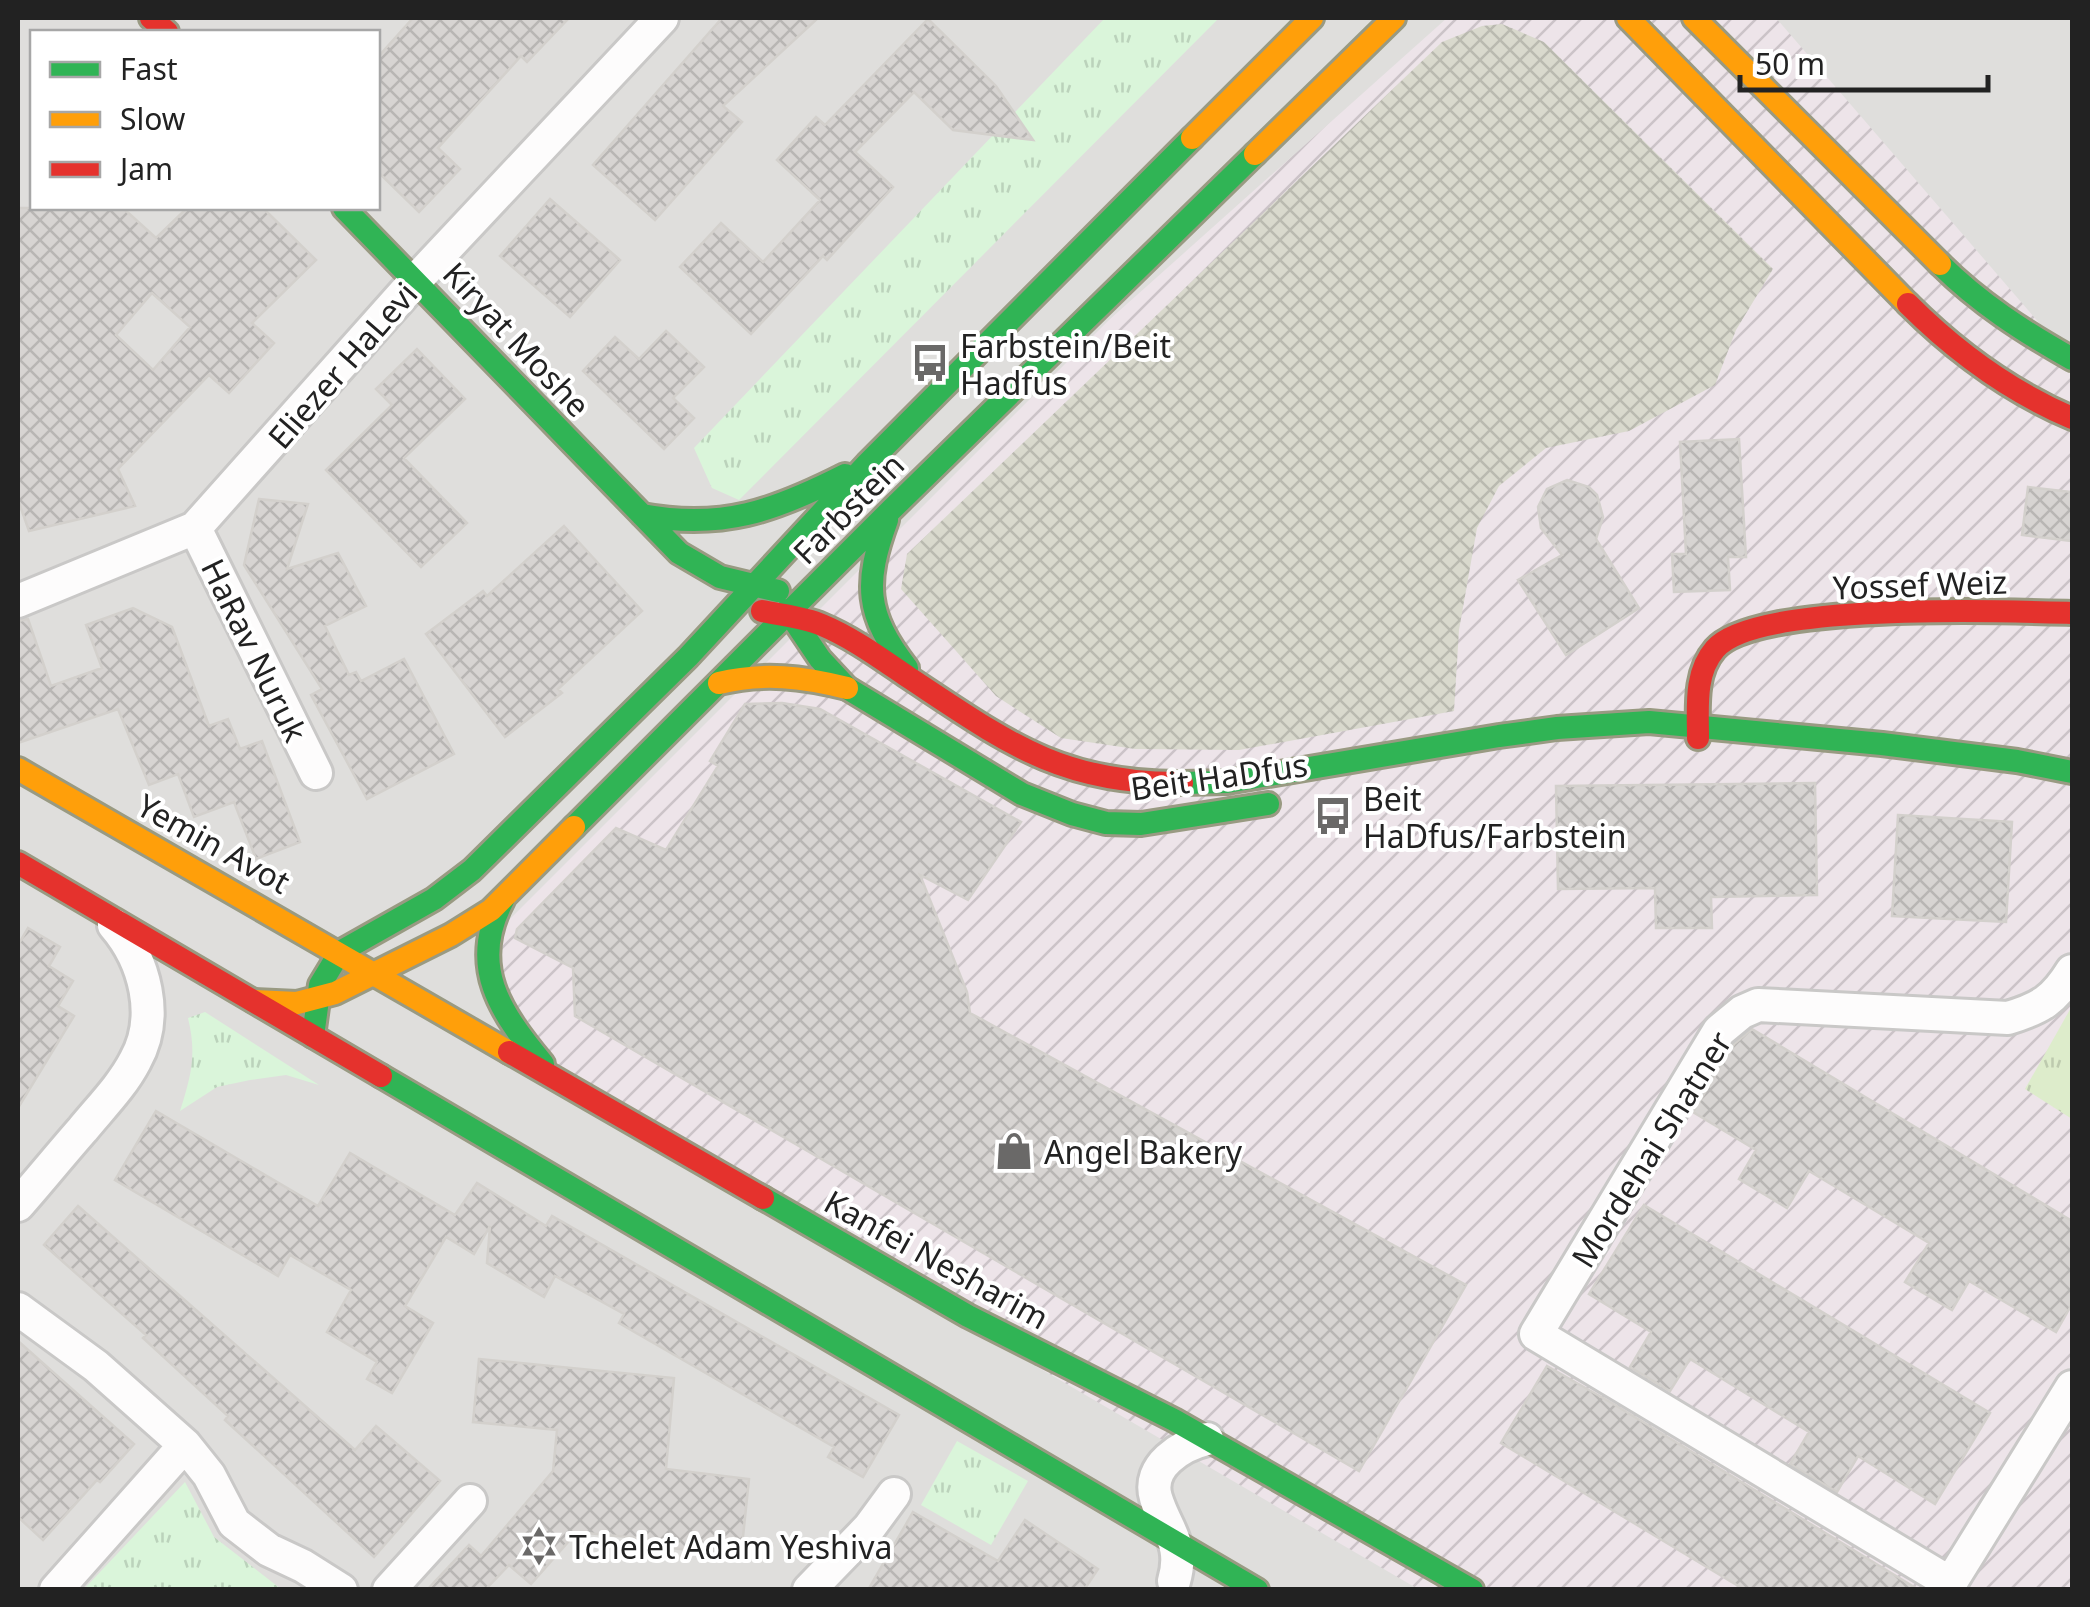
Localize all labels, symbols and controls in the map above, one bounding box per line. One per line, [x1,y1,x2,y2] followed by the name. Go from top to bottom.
[30,30,380,210] legend
[1740,30,1988,92] scale bar
[1755,43,1825,84] text: 50 m
[120,48,178,89] text: Fast
[120,98,186,139] text: Slow
[117,148,173,189] text: Jam
[434,252,600,426] street label: Kiryat Moshe
[258,273,426,457] street label: Eliezer HaLevi
[960,324,1171,404] place label: Farbstein/Beit Hadfus
[909,342,951,384] bus stop icon: Farbstein/Beit Hadfus
[783,443,913,573] street label: Farbstein
[192,551,318,749] street label: HaRav Nuruk
[1832,559,2008,609] street label: Yossef Weiz
[1128,742,1310,810] street label: Beit HaDfus
[1363,777,1626,857] place label: Beit HaDfus/Farbstein
[130,783,298,903] street label: Yemin Avot
[1312,795,1354,837] bus stop icon: Beit HaDfus/Farbstein
[1561,1023,1741,1275] street label: Mordehai Shatner
[993,1130,1035,1172] shop icon: Angel Bakery
[1044,1130,1243,1173] place label: Angel Bakery
[817,1180,1057,1338] street label: Kanfei Nesharim
[518,1525,560,1567] synagogue icon: Tchelet Adam Yeshiva
[569,1525,892,1568] place label: Tchelet Adam Yeshiva

